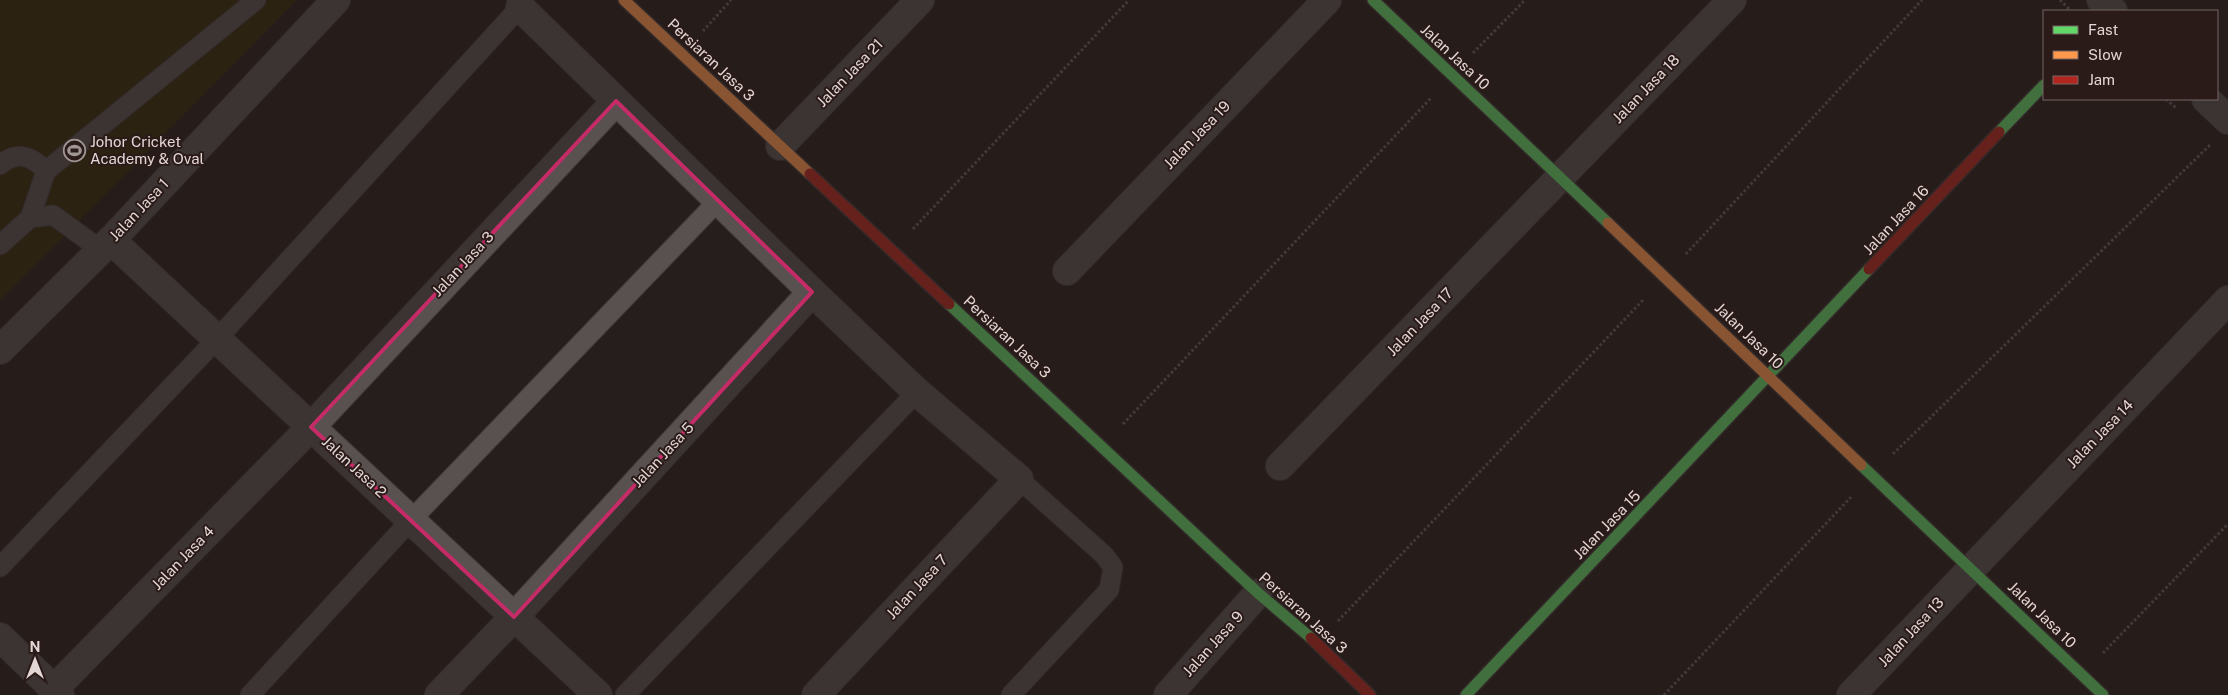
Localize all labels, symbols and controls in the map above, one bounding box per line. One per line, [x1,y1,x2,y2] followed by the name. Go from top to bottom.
[2043,10,2218,100] legend
[664,15,758,104] street label: Persiaran Jasa 3
[1417,20,1493,93] street label: Jalan Jasa 10
[2088,21,2118,38] text: Fast
[813,35,886,110] street label: Jalan Jasa 21
[2088,46,2123,63] text: Slow
[1609,51,1683,126] street label: Jalan Jasa 18
[2088,71,2115,88] text: Jam
[1160,97,1233,172] street label: Jalan Jasa 19
[90,133,204,167] place label: Johor Cricket Academy & Oval
[62,139,86,163] sports icon: Johor Cricket Academy & Oval
[106,175,172,244] street label: Jalan Jasa 1
[1859,182,1932,258] street label: Jalan Jasa 16
[428,228,497,300] street label: Jalan Jasa 3
[1383,284,1456,359] street label: Jalan Jasa 17
[960,292,1054,381] street label: Persiaran Jasa 3
[1712,299,1787,372] street label: Jalan Jasa 10
[2063,396,2136,471] street label: Jalan Jasa 14
[628,419,697,491] street label: Jalan Jasa 5
[319,433,390,501] street label: Jalan Jasa 2
[1570,487,1643,562] street label: Jalan Jasa 15
[148,522,217,593] street label: Jalan Jasa 4
[883,551,951,622] street label: Jalan Jasa 7
[1256,569,1351,657] street label: Persiaran Jasa 3
[2005,578,2080,651] street label: Jalan Jasa 10
[1874,594,1947,670] street label: Jalan Jasa 13
[1179,607,1246,680] street label: Jalan Jasa 9
[10,635,60,685] north arrow
[30,639,40,655] text: N

